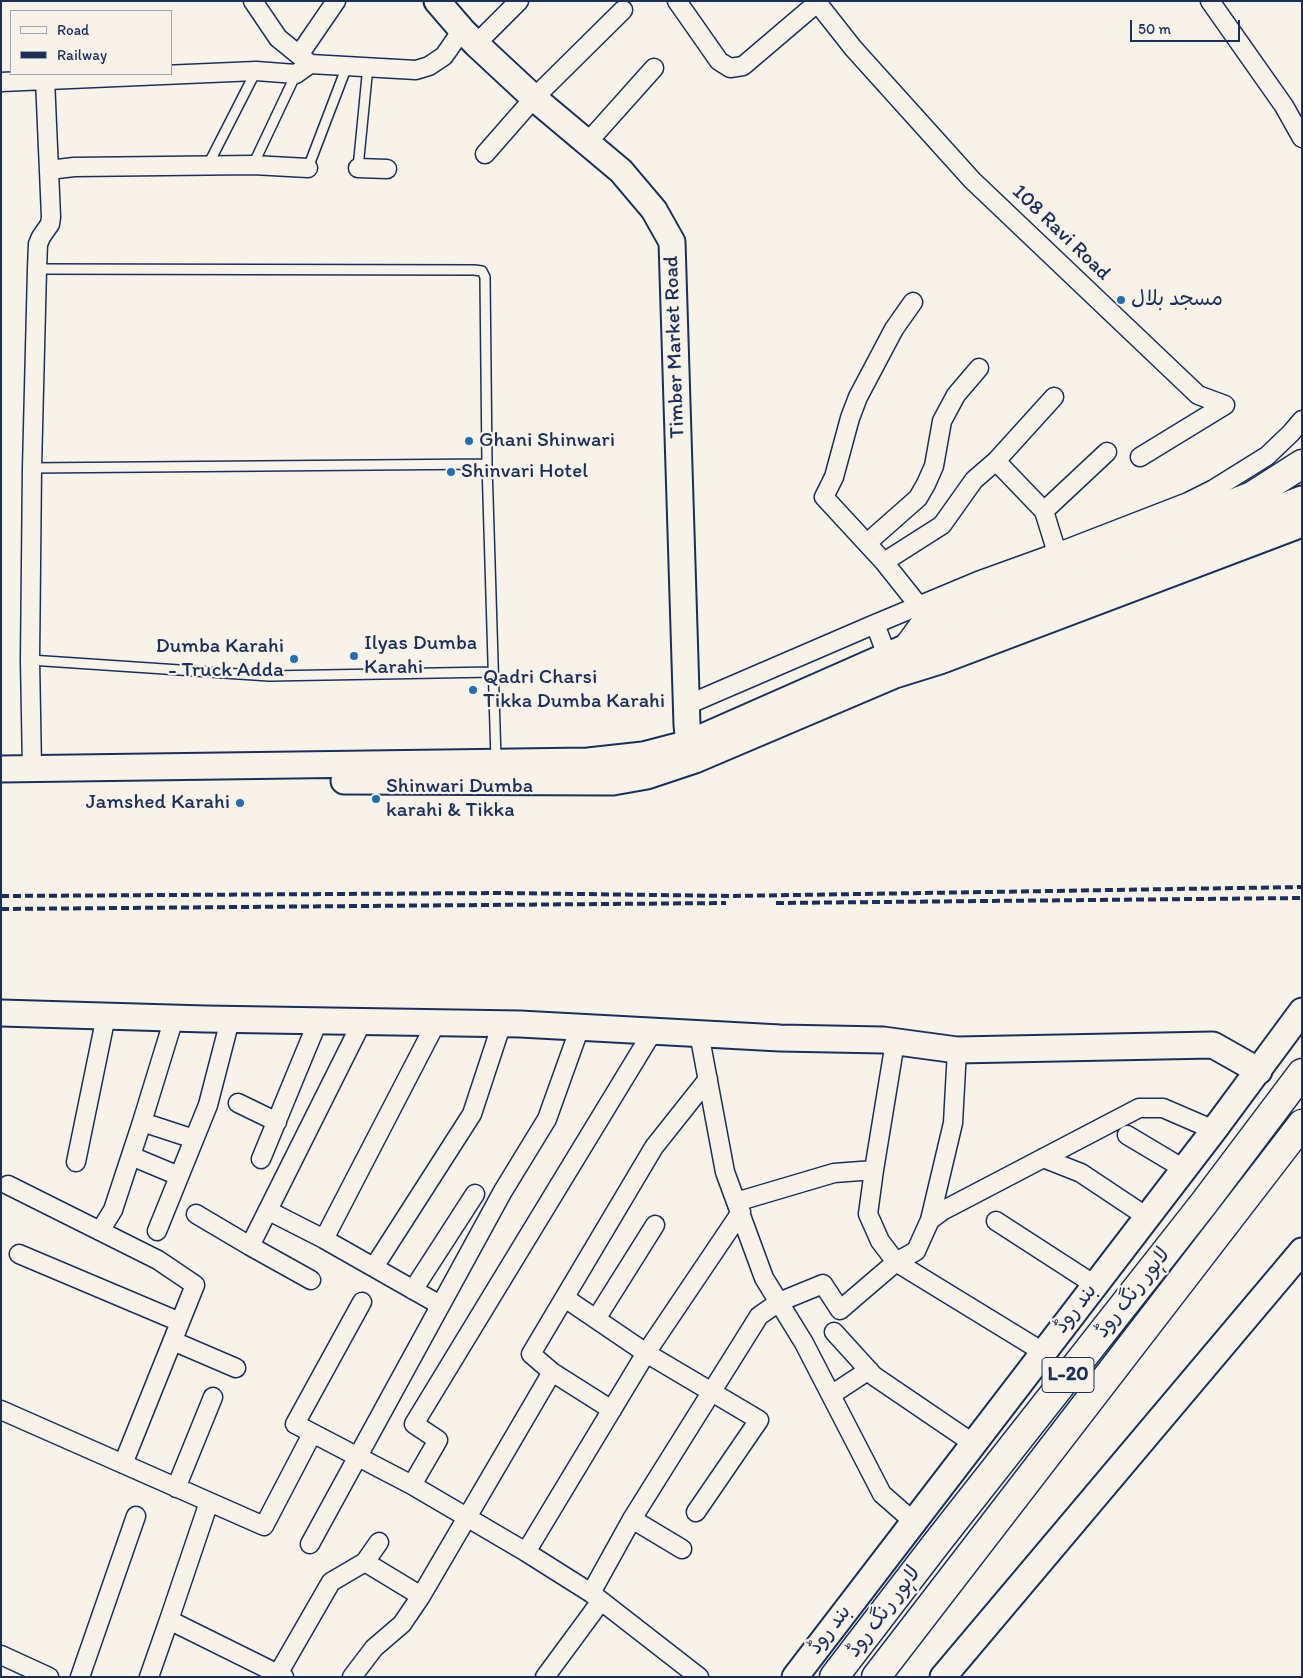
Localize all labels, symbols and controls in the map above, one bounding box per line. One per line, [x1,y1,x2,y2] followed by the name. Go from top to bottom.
[10,10,172,75] legend
[1133,10,1243,42] scale bar
[1138,20,1171,38] text: 50 m
[57,21,89,39] text: Road
[57,46,107,64] text: Railway
[1006,180,1116,286] street label: 108 Ravi Road
[659,255,691,439] street label: Timber Market Road
[1131,287,1223,313] place label: مسجد بلال
[1115,294,1127,306] marker: مسجد بلال
[479,428,615,454] place label: Ghani Shinwari
[463,435,475,447] marker: Ghani Shinwari
[461,459,588,485] place label: Shinvari Hotel
[445,466,457,478] marker: Shinvari Hotel
[364,631,477,681] place label: Ilyas Dumba Karahi
[156,634,284,684] place label: Dumba Karahi - Truck Adda
[348,650,360,662] marker: Ilyas Dumba Karahi
[288,653,300,665] marker: Dumba Karahi - Truck Adda
[483,665,665,715] place label: Qadri Charsi Tikka Dumba Karahi
[467,684,479,696] marker: Qadri Charsi Tikka Dumba Karahi
[386,774,533,824] place label: Shinwari Dumba karahi & Tikka
[86,790,230,816] place label: Jamshed Karahi
[370,793,382,805] marker: Shinwari Dumba karahi & Tikka
[234,797,246,809] marker: Jamshed Karahi
[1090,1243,1176,1343] street label: لاہور رنگ روڈ
[1049,1279,1103,1339] street label: بند روڈ
[1042,1358,1094,1392] road number: L-20
[842,1561,926,1663] street label: لاہور رنگ روڈ
[803,1600,857,1660] street label: بند روڈ

